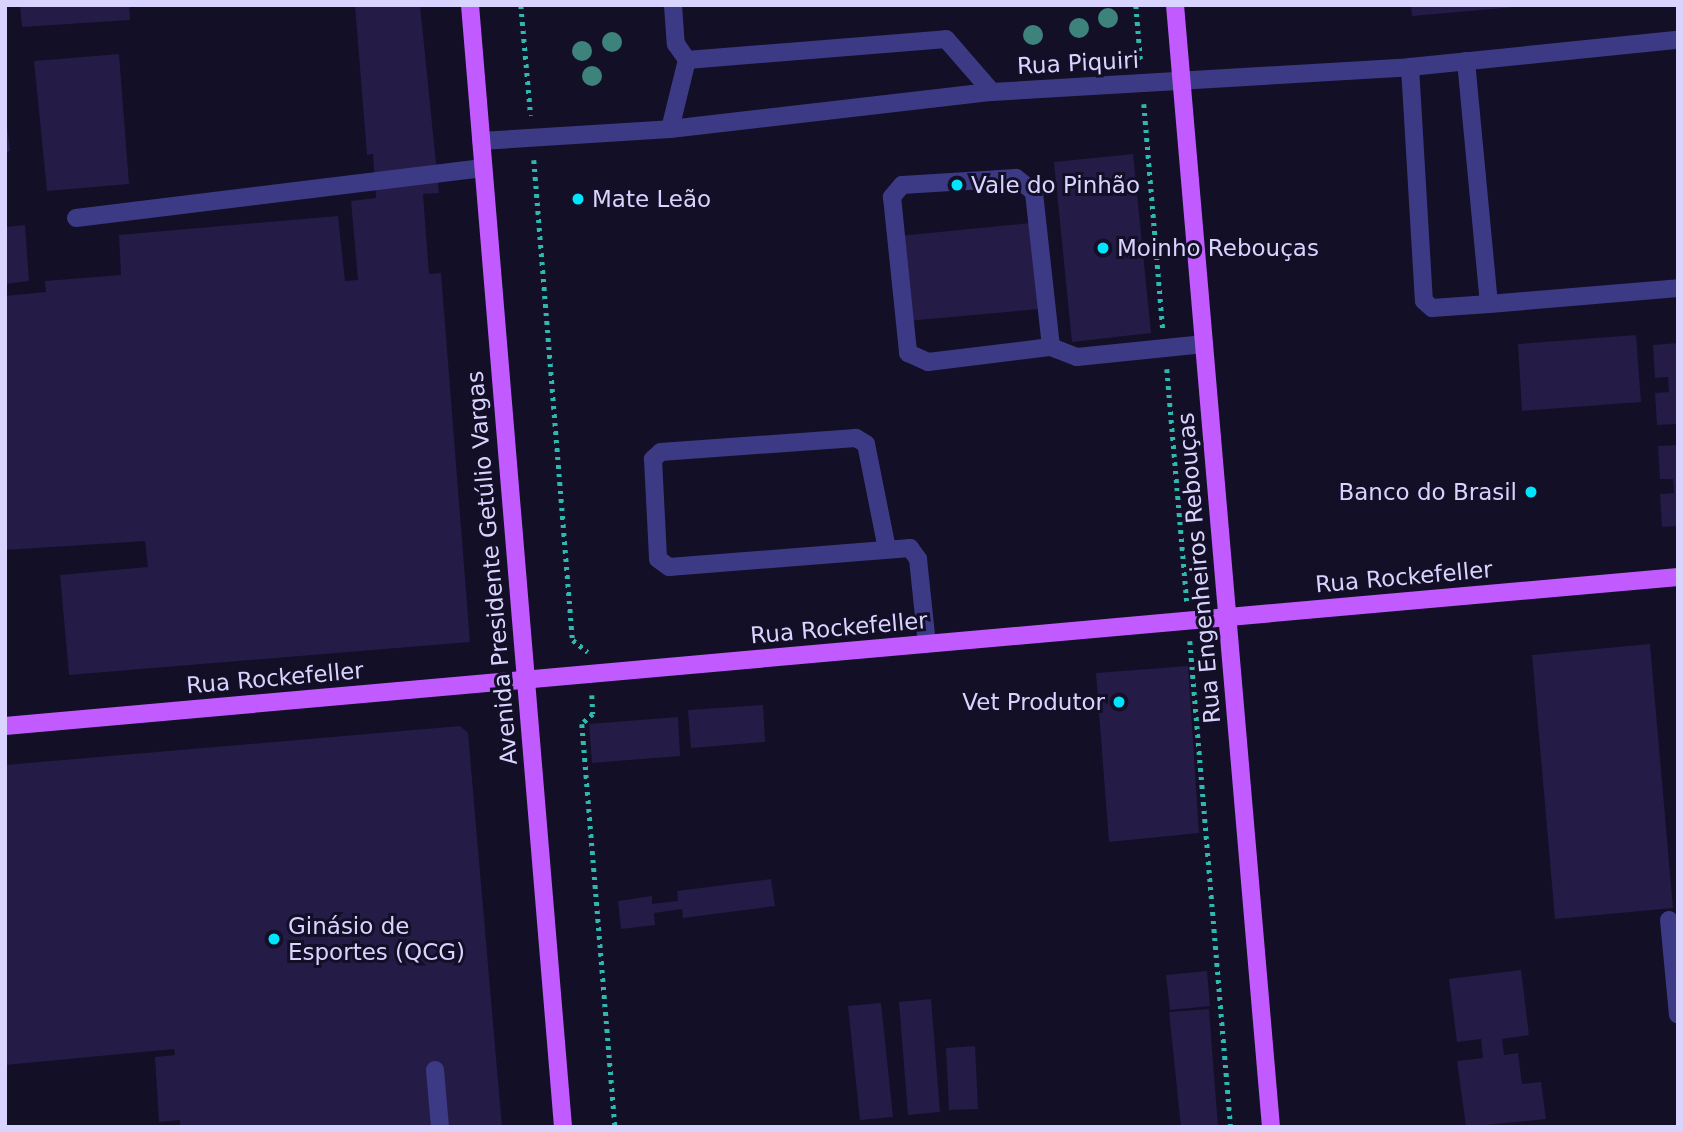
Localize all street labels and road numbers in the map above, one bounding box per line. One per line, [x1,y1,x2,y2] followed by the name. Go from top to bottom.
[1016,46,1140,80] street label: Rua Piquiri
[461,370,523,766] street label: Avenida Presidente Getúlio Vargas
[1172,411,1226,725] street label: Rua Engenheiros Rebouças
[1314,556,1494,598] street label: Rua Rockefeller
[749,607,929,649] street label: Rua Rockefeller
[185,657,365,699] street label: Rua Rockefeller

